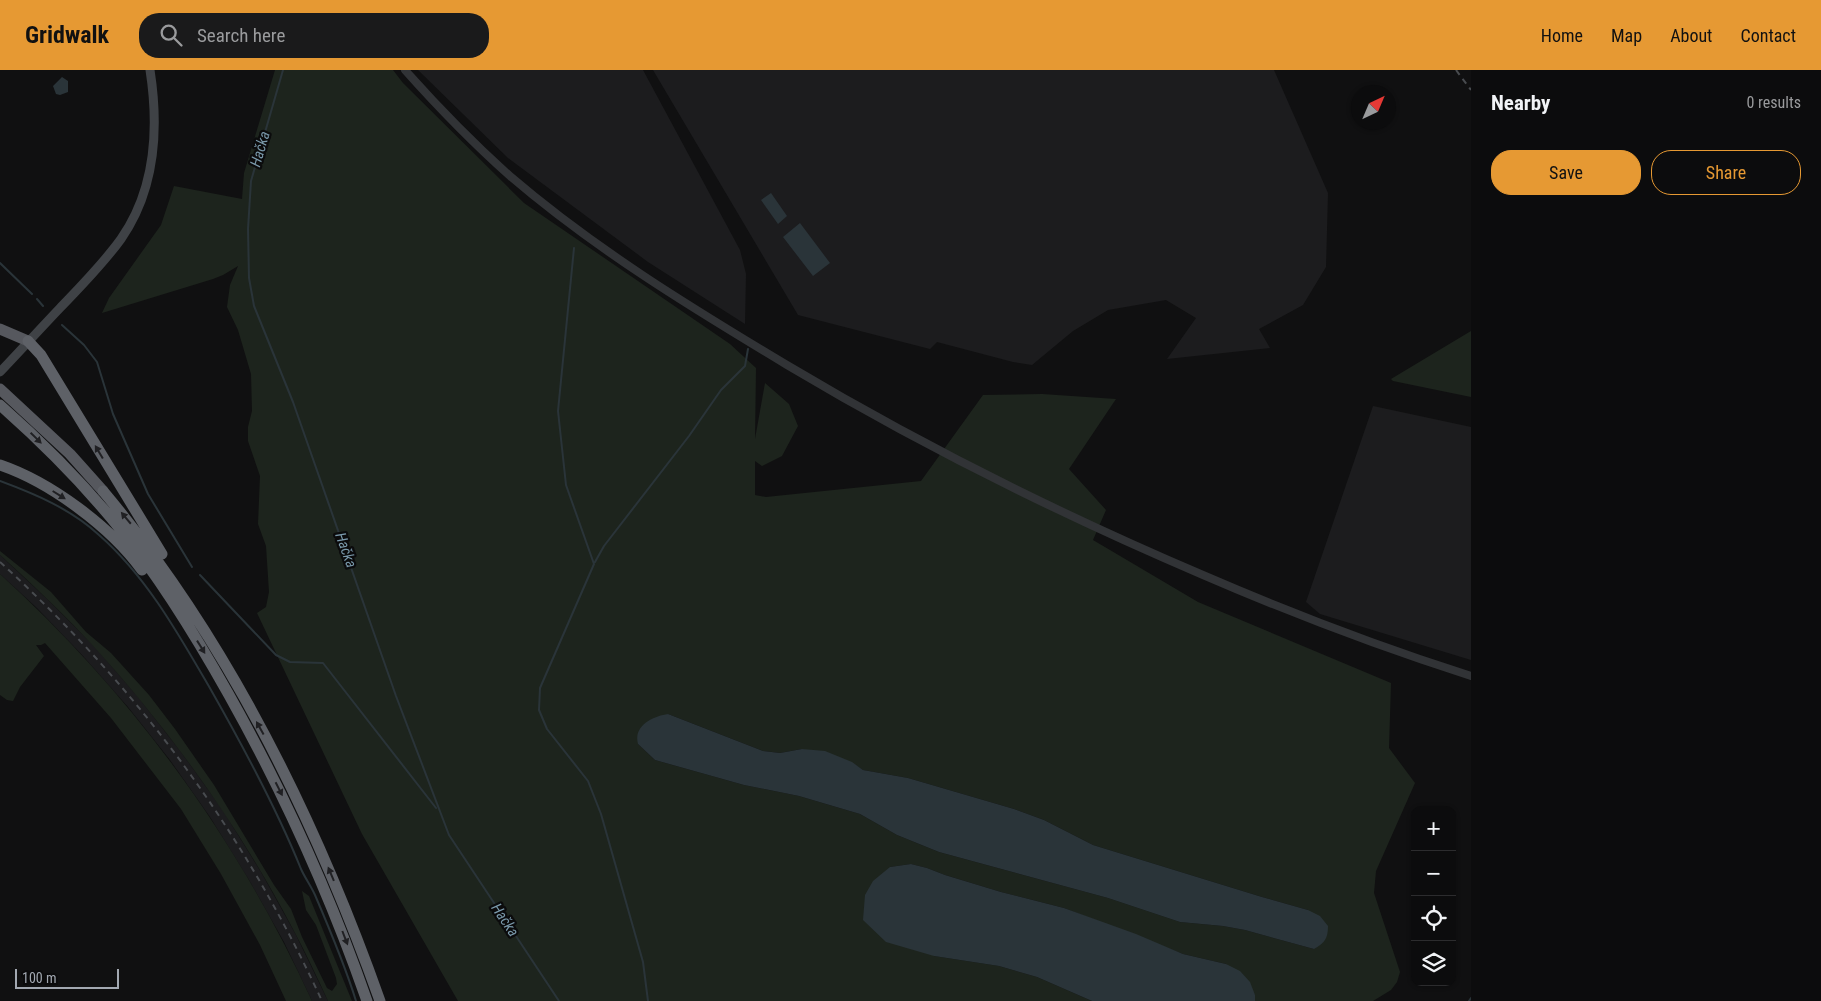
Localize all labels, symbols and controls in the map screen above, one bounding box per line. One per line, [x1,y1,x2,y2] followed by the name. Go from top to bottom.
[139,13,489,58] search box
[25,21,109,49] text: Gridwalk
[157,21,185,49] icon: search
[197,24,285,47] text: Search here
[1541,25,1583,46] text: Home
[1611,25,1642,46] text: Map
[1670,25,1712,46] text: About
[1740,25,1796,46] text: Contact
[1351,85,1396,130] north arrow
[1491,91,1550,115] text: Nearby
[1746,93,1801,112] text: 0 results
[246,129,274,169] water label: Hačka
[1491,150,1641,195] button: Save
[1651,150,1801,195] button: Share
[30,431,42,443] one-way arrow
[95,446,104,459] one-way arrow
[52,491,65,500] one-way arrow
[120,511,131,524] one-way arrow
[331,530,361,570] water label: Hačka
[196,641,205,654] one-way arrow
[256,721,265,734] one-way arrow
[275,782,283,797] one-way arrow
[1411,806,1456,986] map controls
[1411,806,1456,851] button: +
[1411,851,1456,896] button: −
[326,867,334,881] one-way arrow
[1411,896,1456,941] button: locate
[487,900,523,940] water label: Hačka
[341,931,349,946] one-way arrow
[1411,941,1456,986] button: layers
[15,966,119,989] scale bar
[22,970,57,986] text: 100 m

